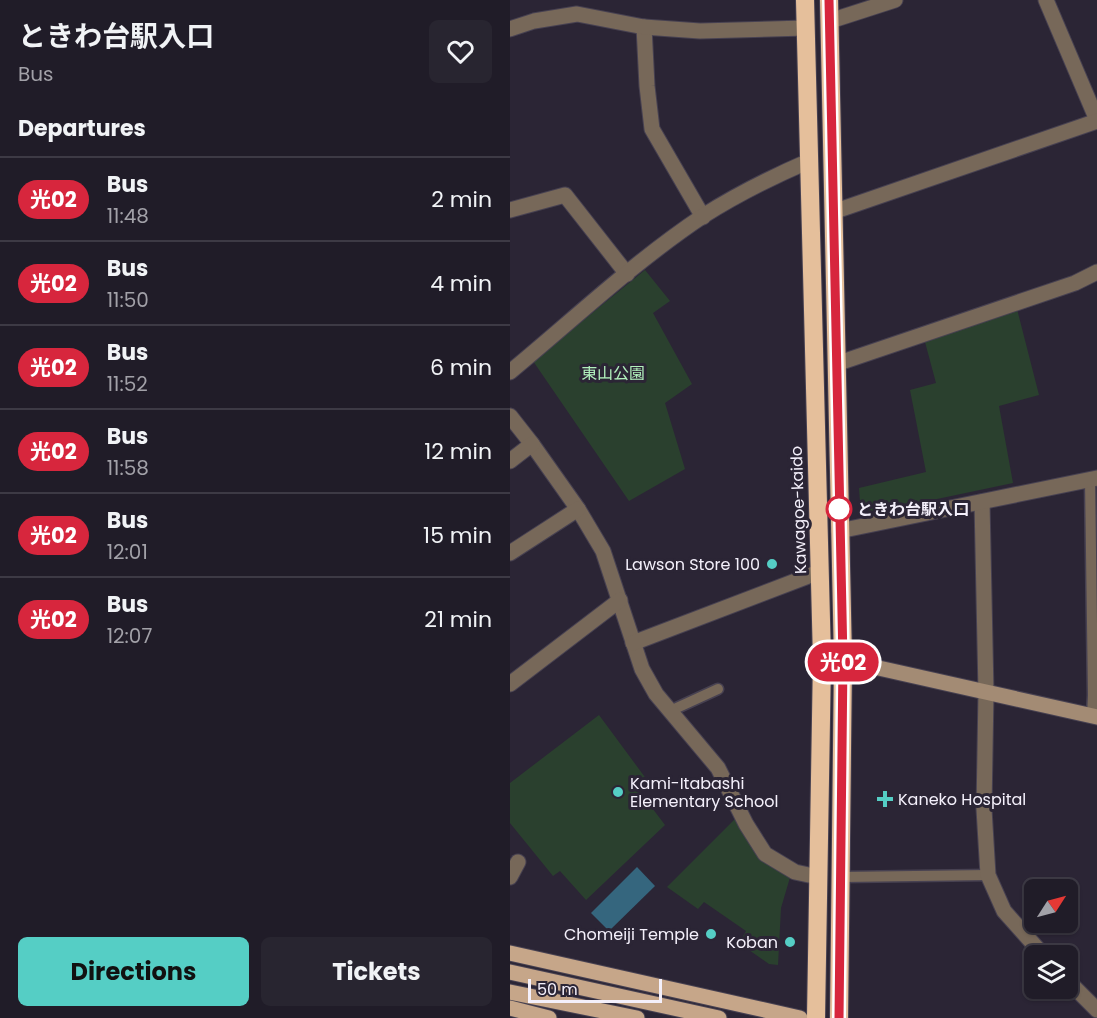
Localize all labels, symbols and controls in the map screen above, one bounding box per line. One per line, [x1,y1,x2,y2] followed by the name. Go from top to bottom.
[18,17,214,56] text: ときわ台駅入口
[429,20,492,83] button: heart
[18,60,54,88] text: Bus
[18,113,146,144] text: Departures
[107,169,148,200] text: Bus
[431,184,492,215] text: 2 min
[30,185,77,214] text: 光02
[107,202,149,230] text: 11:48
[107,253,148,284] text: Bus
[430,268,492,299] text: 4 min
[30,269,77,298] text: 光02
[107,286,149,314] text: 11:50
[107,337,148,368] text: Bus
[430,352,492,383] text: 6 min
[30,353,77,382] text: 光02
[581,362,645,385] park label: 東山公園
[107,370,148,398] text: 11:52
[107,421,148,452] text: Bus
[424,436,492,467] text: 12 min
[30,437,77,466] text: 光02
[785,446,812,574] street label: Kawagoe-kaido
[107,454,149,482] text: 11:58
[826,496,852,522] marker: ときわ台駅入口
[857,498,969,521] place label: ときわ台駅入口
[107,505,148,536] text: Bus
[423,520,492,551] text: 15 min
[30,521,77,550] text: 光02
[107,538,148,566] text: 12:01
[625,553,760,576] place label: Lawson Store 100
[765,557,779,571] marker: Lawson Store 100
[107,589,148,620] text: Bus
[424,604,492,635] text: 21 min
[30,605,77,634] text: 光02
[107,622,152,650] text: 12:07
[808,642,878,682] line badge: 光02
[820,648,866,677] text: 光02
[630,772,778,813] place label: Kami-Itabashi Elementary School
[611,785,625,799] marker: Kami-Itabashi Elementary School
[898,788,1026,811] place label: Kaneko Hospital
[876,790,894,808] marker: Kaneko Hospital
[1024,879,1078,933] north arrow
[1024,879,1078,999] map controls
[564,923,699,946] place label: Chomeiji Temple
[704,927,718,941] marker: Chomeiji Temple
[726,931,778,954] place label: Koban
[783,935,797,949] marker: Koban
[18,937,249,1006] button: Directions
[261,937,492,1006] button: Tickets
[1024,945,1078,999] button: layers
[528,976,662,1004] scale bar
[537,978,578,1001] text: 50 m

